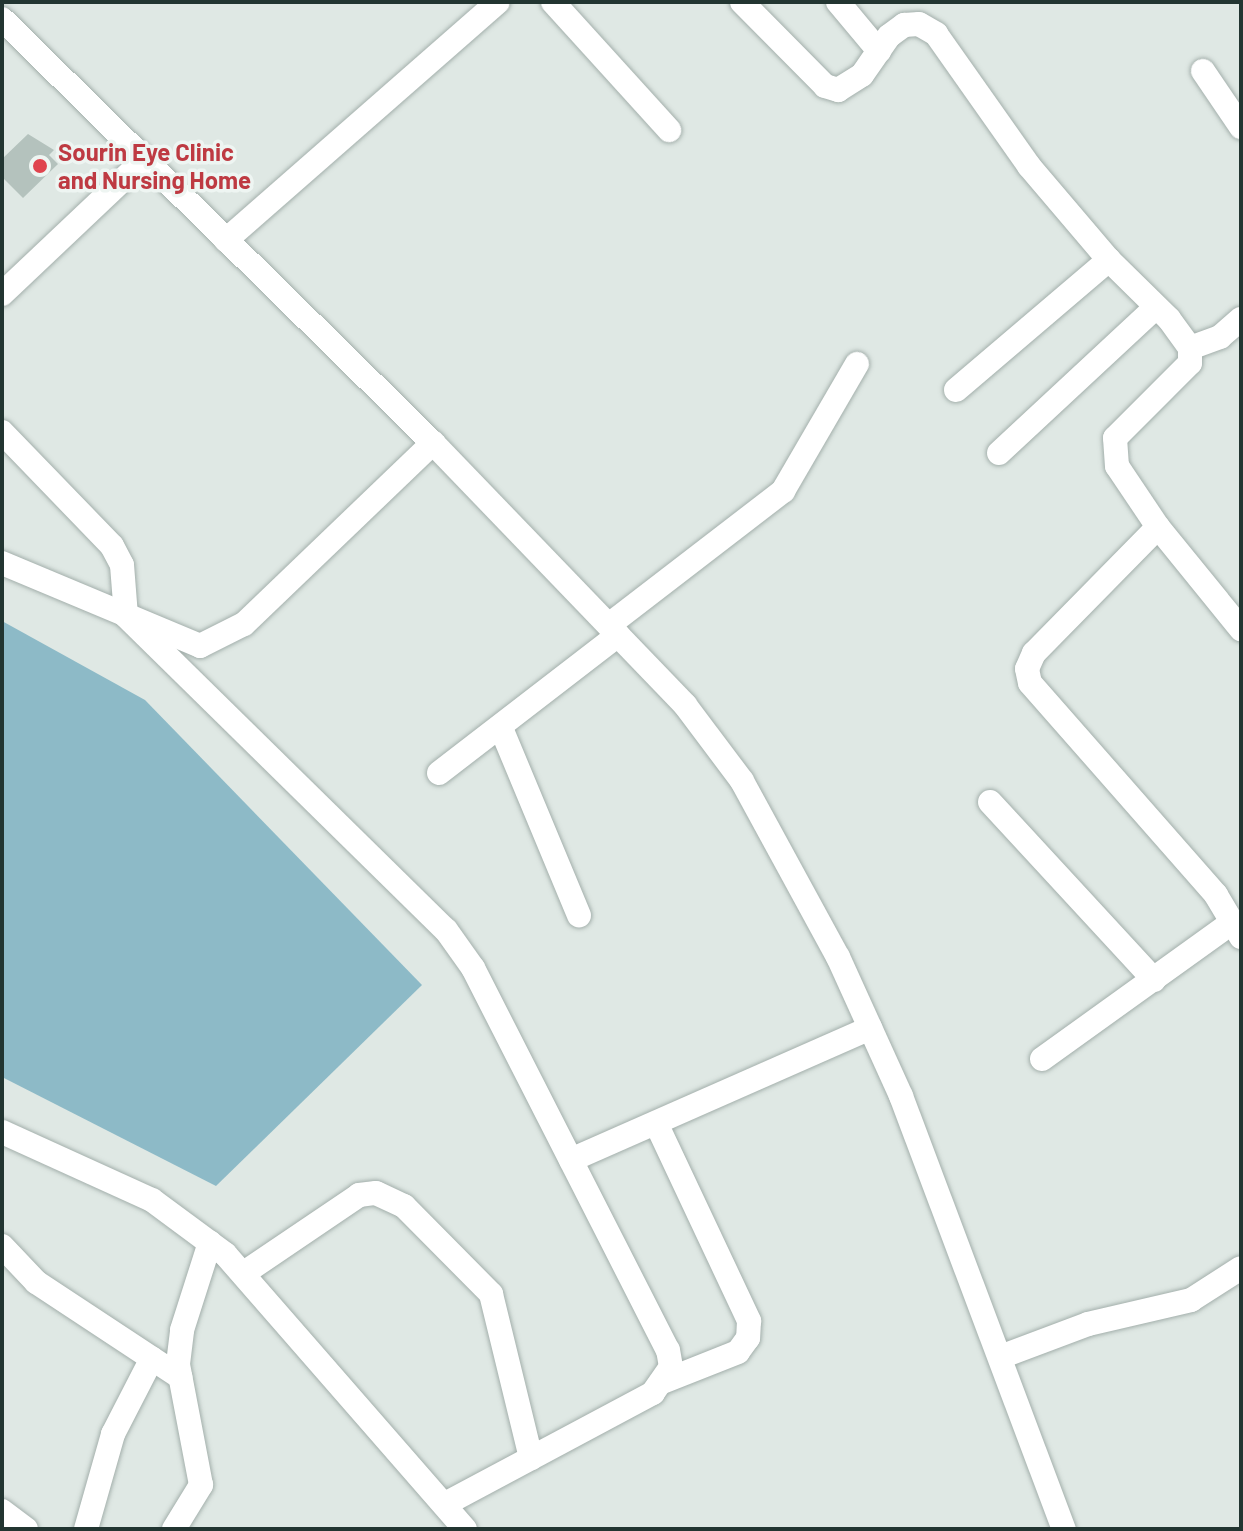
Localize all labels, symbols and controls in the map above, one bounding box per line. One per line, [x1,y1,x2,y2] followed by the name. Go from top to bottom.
[58,138,251,194] place label: Sourin Eye Clinic and Nursing Home
[29,155,51,177] marker: Sourin Eye Clinic and Nursing Home

